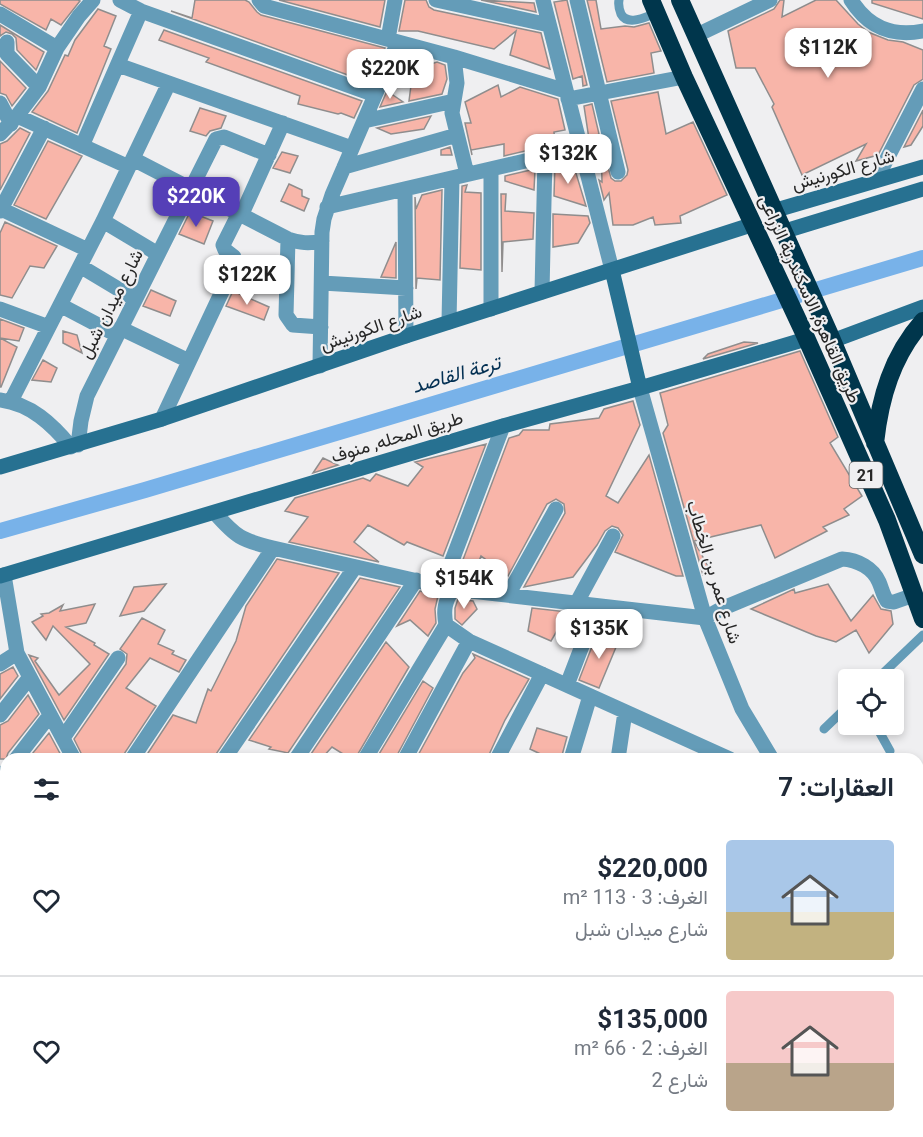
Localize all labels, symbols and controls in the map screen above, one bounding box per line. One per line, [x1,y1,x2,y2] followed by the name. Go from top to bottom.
[786,28,870,79] pin: $112K
[799,35,857,59] text: $112K
[348,49,432,100] pin: $220K
[361,56,419,80] text: $220K
[526,134,610,185] pin: $132K
[539,141,597,165] text: $132K
[789,145,897,196] street label: شارع الكورنيش
[154,177,238,228] pin: $220K
[167,184,225,208] text: $220K
[754,192,866,406] street label: طريق القاهرة, الاسكندرية الزراعى
[74,246,149,363] street label: شارع ميدان شبل
[205,255,289,306] pin: $122K
[218,262,276,286] text: $122K
[317,300,425,357] street label: شارع الكورنيش
[409,349,505,399] water label: ترعة القاصد
[328,406,466,468] street label: طريق المحله, منوف
[850,462,882,488] road number: 21
[681,498,746,647] street label: شارع عمر بن الخطاب
[422,559,506,610] pin: $154K
[435,566,493,590] text: $154K
[557,609,641,660] pin: $135K
[570,616,628,640] text: $135K
[838,669,904,735] map controls
[838,669,904,735] button: locate
[778,772,894,802] text: العقارات: 7
[30,773,63,806] icon: filters
[597,853,708,883] text: $220,000
[774,864,846,936] icon: home
[30,884,63,917] icon: heart
[563,885,708,909] text: الغرف: 3 · 113 m²
[575,917,708,941] text: شارع ميدان شبل
[597,1004,708,1034] text: $135,000
[774,1015,846,1087] icon: home
[30,1035,63,1068] icon: heart
[574,1036,708,1060] text: الغرف: 2 · 66 m²
[652,1068,708,1092] text: شارع 2

